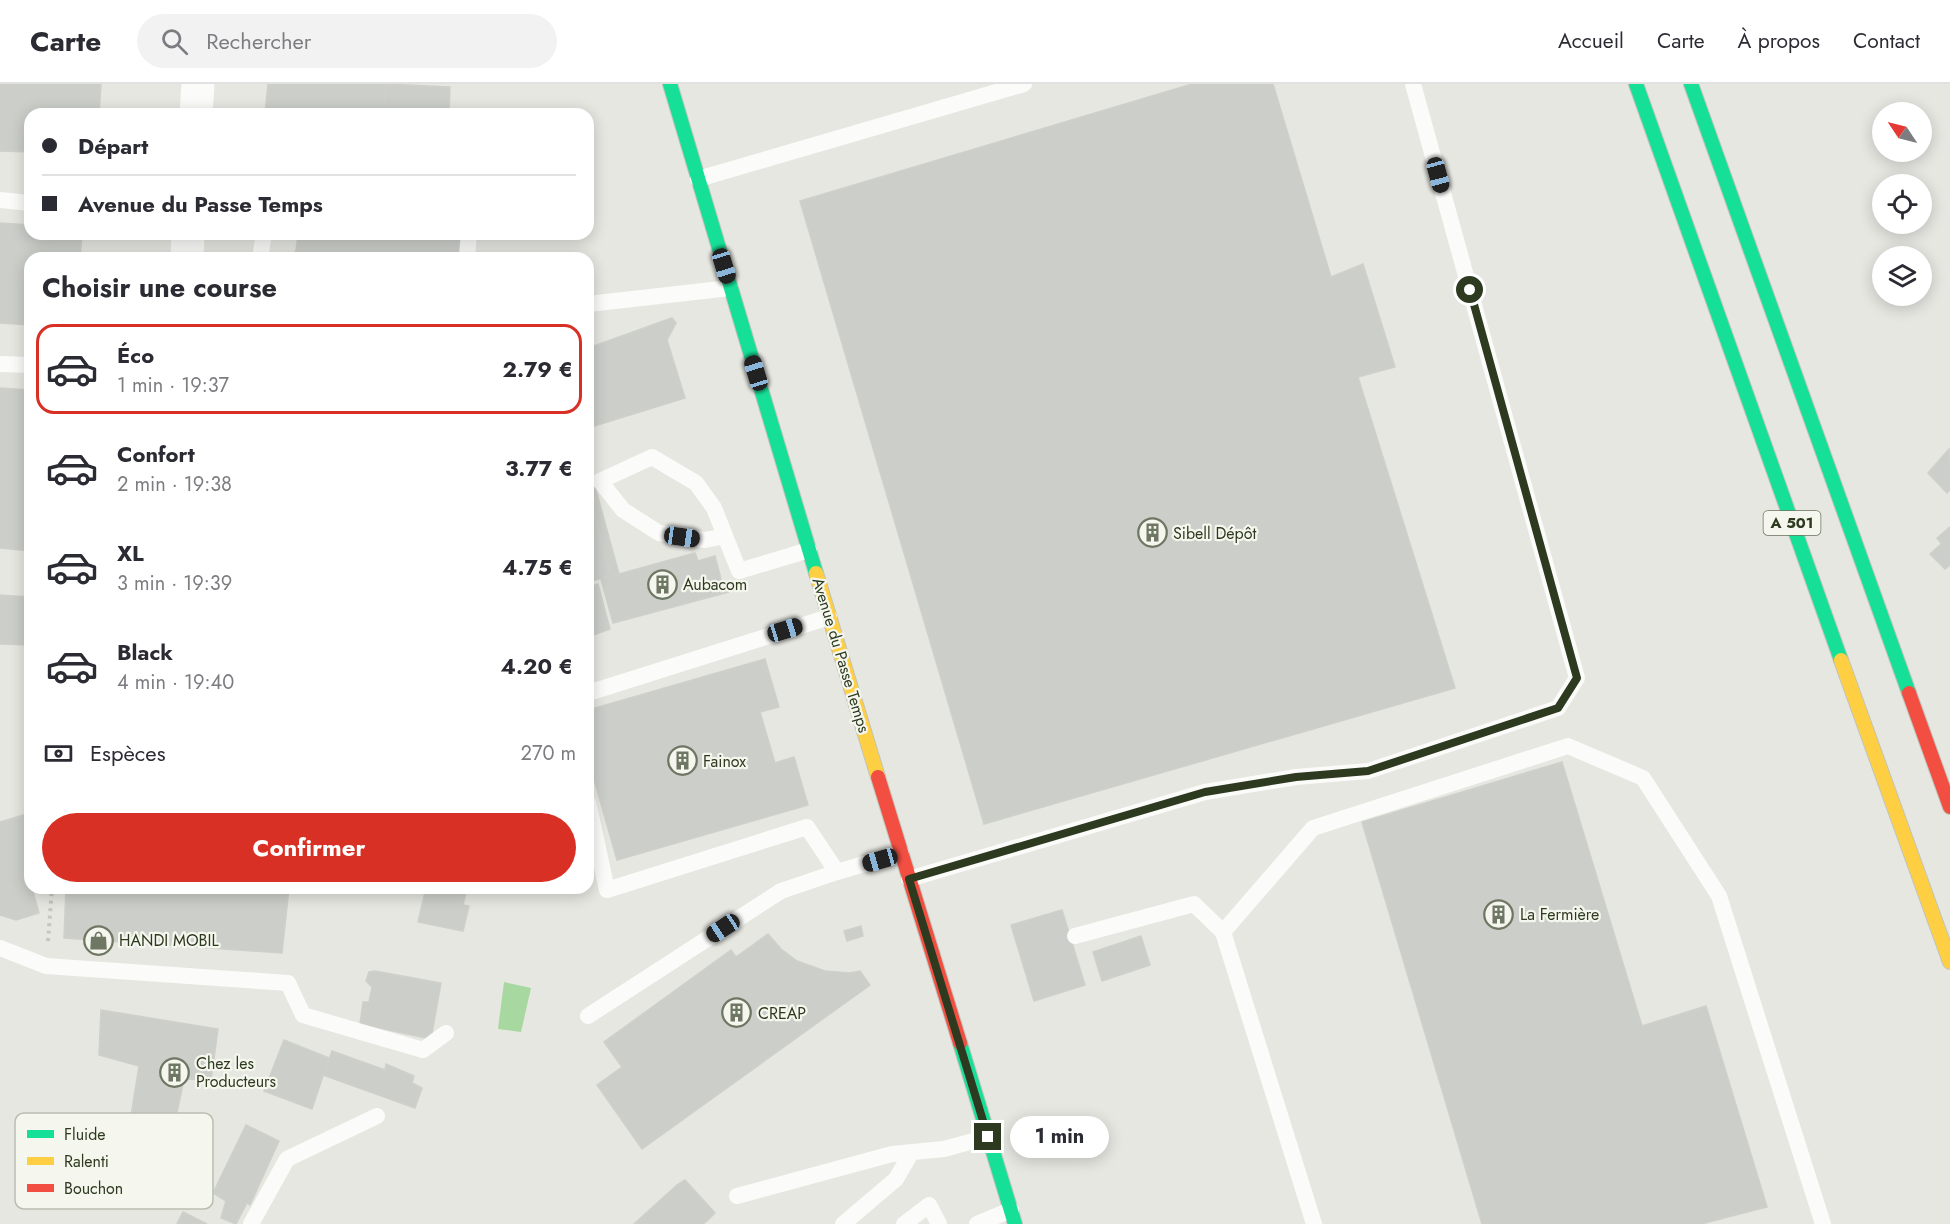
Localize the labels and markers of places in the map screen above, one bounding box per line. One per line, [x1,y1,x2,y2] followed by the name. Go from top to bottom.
[1136,517,1168,549] building icon: Sibell Dépôt
[1173,522,1256,545] place label: Sibell Dépôt
[646,568,678,600] building icon: Aubacom
[683,573,747,596] place label: Aubacom
[666,745,698,777] building icon: Fainox
[703,750,746,773] place label: Fainox
[1483,898,1515,930] building icon: La Fermière
[1520,903,1599,926] place label: La Fermière
[82,924,114,956] shop icon: HANDI MOBIL
[119,929,219,952] place label: HANDI MOBIL
[721,997,753,1029] building icon: CREAP
[758,1002,806,1025] place label: CREAP
[196,1052,276,1093] place label: Chez les Producteurs
[159,1056,191,1088] building icon: Chez les Producteurs

